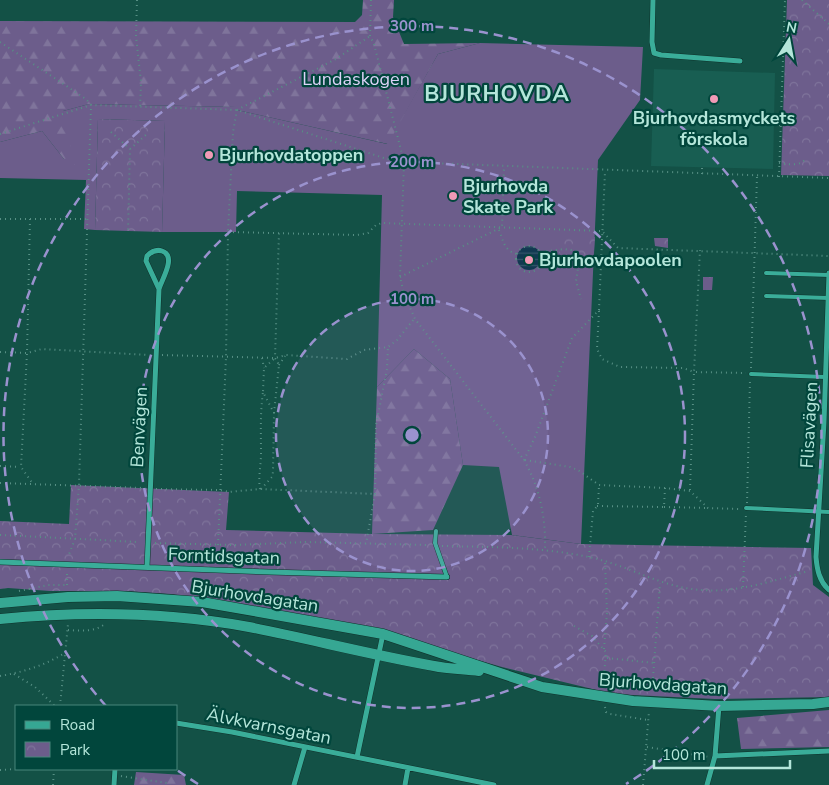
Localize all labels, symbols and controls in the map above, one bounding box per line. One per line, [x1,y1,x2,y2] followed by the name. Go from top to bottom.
[764,15,814,65] north arrow
[390,16,434,36] text: 300 m
[784,17,798,38] text: N
[302,67,410,91] park label: Lundaskogen
[424,79,570,109] district label: BJURHOVDA
[708,93,720,105] marker: Bjurhovdasmyckets förskola
[633,106,795,151] place label: Bjurhovdasmyckets förskola
[219,143,363,167] place label: Bjurhovdatoppen
[203,149,215,161] marker: Bjurhovdatoppen
[390,152,434,172] text: 200 m
[463,174,553,219] place label: Bjurhovda Skate Park
[447,190,459,202] marker: Bjurhovda Skate Park
[539,248,682,272] place label: Bjurhovdapoolen
[523,254,535,266] marker: Bjurhovdapoolen
[390,289,434,309] text: 100 m
[795,381,823,469] street label: Flisavägen
[125,386,153,468] street label: Benvägen
[403,426,421,444] centre of rings
[168,542,280,570] street label: Forntidsgatan
[190,574,320,618] street label: Bjurhovdagatan
[598,668,728,700] street label: Bjurhovdagatan
[205,702,333,750] street label: Älvkvarnsgatan
[15,705,178,770] legend
[60,715,95,735] text: Road
[654,738,790,770] scale bar
[60,740,90,760] text: Park
[662,745,706,765] text: 100 m

